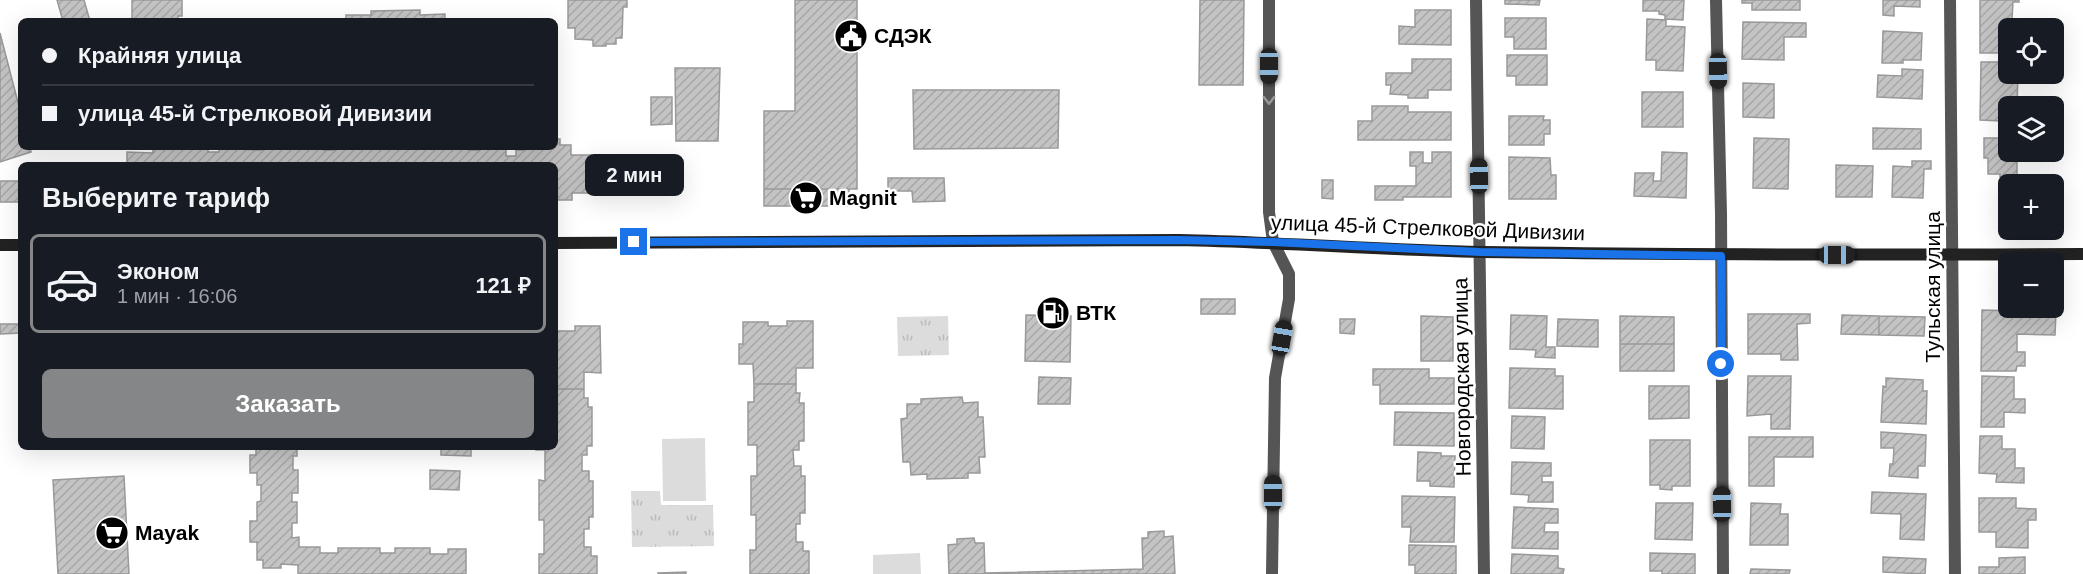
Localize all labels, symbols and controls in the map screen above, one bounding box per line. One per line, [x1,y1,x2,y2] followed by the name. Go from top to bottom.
[833,18,869,54] public building icon: СДЭК
[1998,18,2064,318] map controls
[1998,18,2064,84] button: locate
[874,24,932,47] place label: СДЭК
[78,43,241,68] text: Крайняя улица
[1260,48,1278,84] car
[1709,53,1727,89] car
[1263,96,1275,105] one-way arrow
[1998,96,2064,162] button: layers
[78,101,432,126] text: улица 45-й Стрелковой Дивизии
[584,155,684,197] callout: 2 мин
[1470,158,1488,194] car
[607,164,662,186] text: 2 мин
[1998,174,2064,240] button: +
[788,180,824,216] supermarket icon: Magnit
[42,183,270,213] text: Выберите тариф
[829,186,897,209] place label: Magnit
[1271,211,1586,244] street label: улица 45-й Стрелковой Дивизии
[1921,211,1944,363] street label: Тульская улица
[620,228,647,255] route end
[1819,246,1855,264] car
[1998,252,2064,318] button: −
[45,257,99,311] icon: car
[117,259,200,284] text: Эконом
[475,273,531,298] text: 121 ₽
[1448,277,1475,477] street label: Новгородская улица
[117,285,237,307] text: 1 мин · 16:06
[1035,295,1071,331] fuel station icon: ВТК
[1076,301,1116,324] place label: ВТК
[1270,319,1294,357] car
[1707,350,1734,377] route start
[42,369,534,438] button: Заказать
[1264,475,1282,511] car
[1713,486,1731,522] car
[94,515,130,551] supermarket icon: Mayak
[135,521,200,544] place label: Mayak

